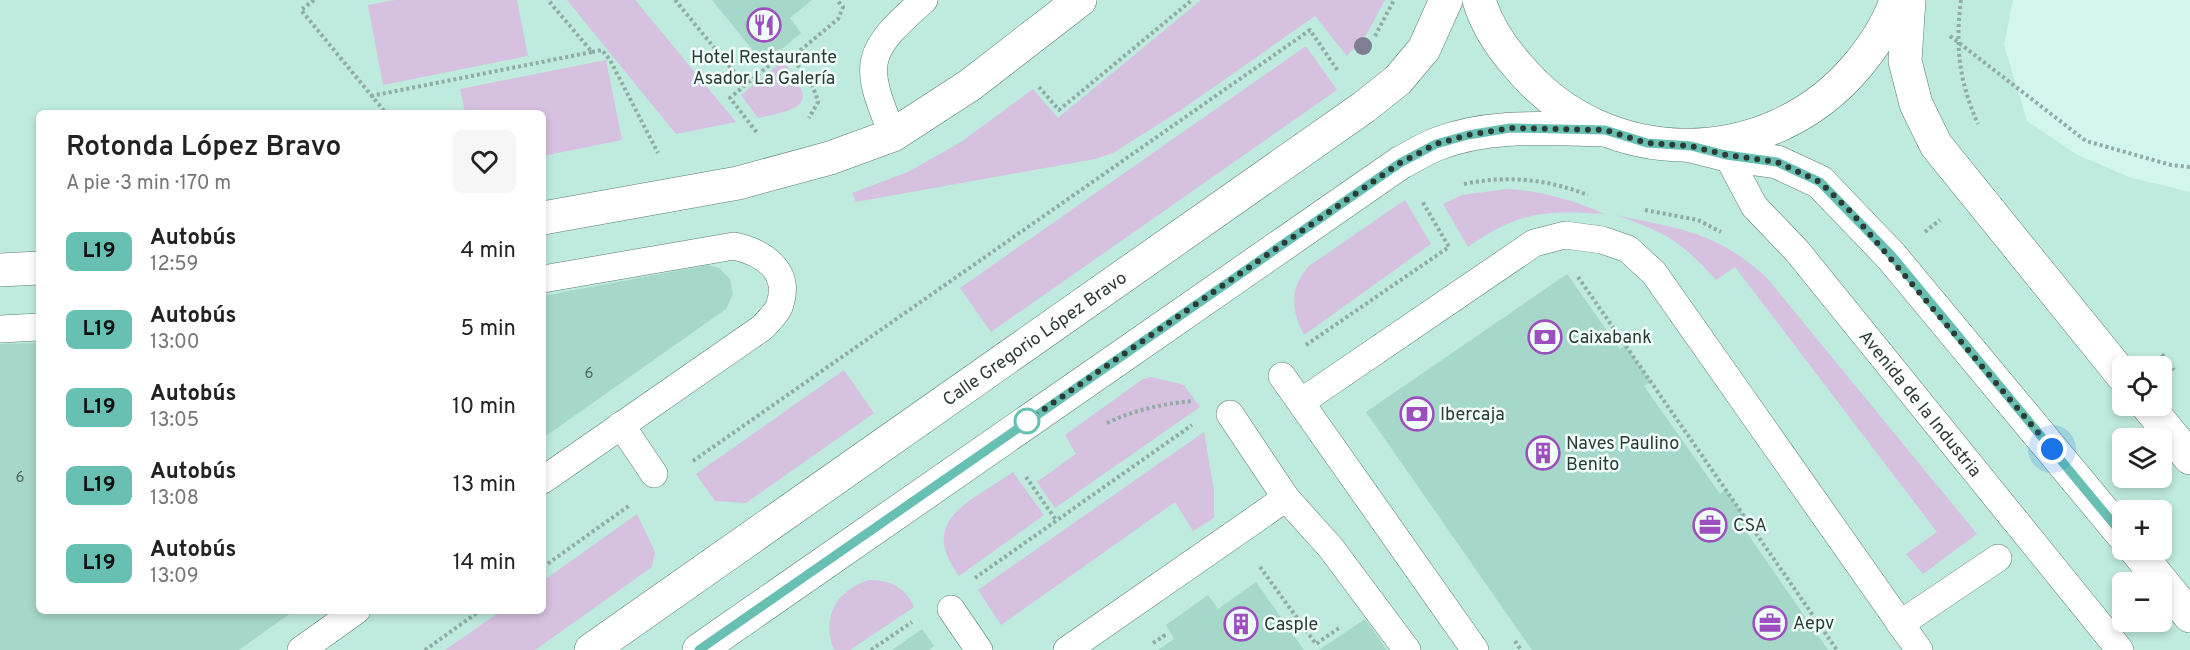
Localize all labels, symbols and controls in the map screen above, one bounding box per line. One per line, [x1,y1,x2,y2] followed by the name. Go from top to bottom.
[746,7,782,43] restaurant icon: Hotel Restaurante Asador La Galería
[691,47,837,91] place label: Hotel Restaurante Asador La Galería
[66,130,341,166] text: Rotonda López Bravo
[453,130,516,193] button: heart
[66,171,231,197] text: A pie · 3 min · 170 m
[150,225,236,252] text: Autobús
[82,238,116,265] text: L19
[461,238,516,265] text: 4 min
[150,252,198,278] text: 12:59
[939,267,1132,412] street label: Calle Gregorio López Bravo
[150,303,236,330] text: Autobús
[82,316,116,343] text: L19
[461,316,516,343] text: 5 min
[1527,319,1563,355] bank icon: Caixabank
[1853,326,1986,482] street label: Avenida de la Industria
[1568,327,1652,350] place label: Caixabank
[150,330,200,356] text: 13:00
[2112,356,2172,632] map controls
[2112,356,2172,416] button: locate
[585,365,594,384] house number: 6
[150,381,236,408] text: Autobús
[82,394,116,421] text: L19
[452,394,516,421] text: 10 min
[1399,396,1435,432] bank icon: Ibercaja
[1440,404,1505,427] place label: Ibercaja
[150,408,199,434] text: 13:05
[1014,408,1040,434] unlabelled marker
[2112,428,2172,488] button: layers
[1566,433,1679,477] place label: Naves Paulino Benito
[2037,434,2067,464] your location
[1525,435,1561,471] building icon: Naves Paulino Benito
[150,459,236,486] text: Autobús
[16,469,25,488] house number: 6
[82,472,116,499] text: L19
[453,472,516,499] text: 13 min
[150,486,199,512] text: 13:08
[2112,500,2172,560] button: +
[1692,507,1728,543] office icon: CSA
[1733,515,1767,538] place label: CSA
[150,537,236,564] text: Autobús
[82,550,116,577] text: L19
[453,550,516,577] text: 14 min
[150,564,199,590] text: 13:09
[2112,572,2172,632] button: −
[1752,605,1788,641] office icon: Aepv
[1223,606,1259,642] building icon: Casple
[1793,613,1834,636] place label: Aepv
[1264,614,1318,637] place label: Casple

